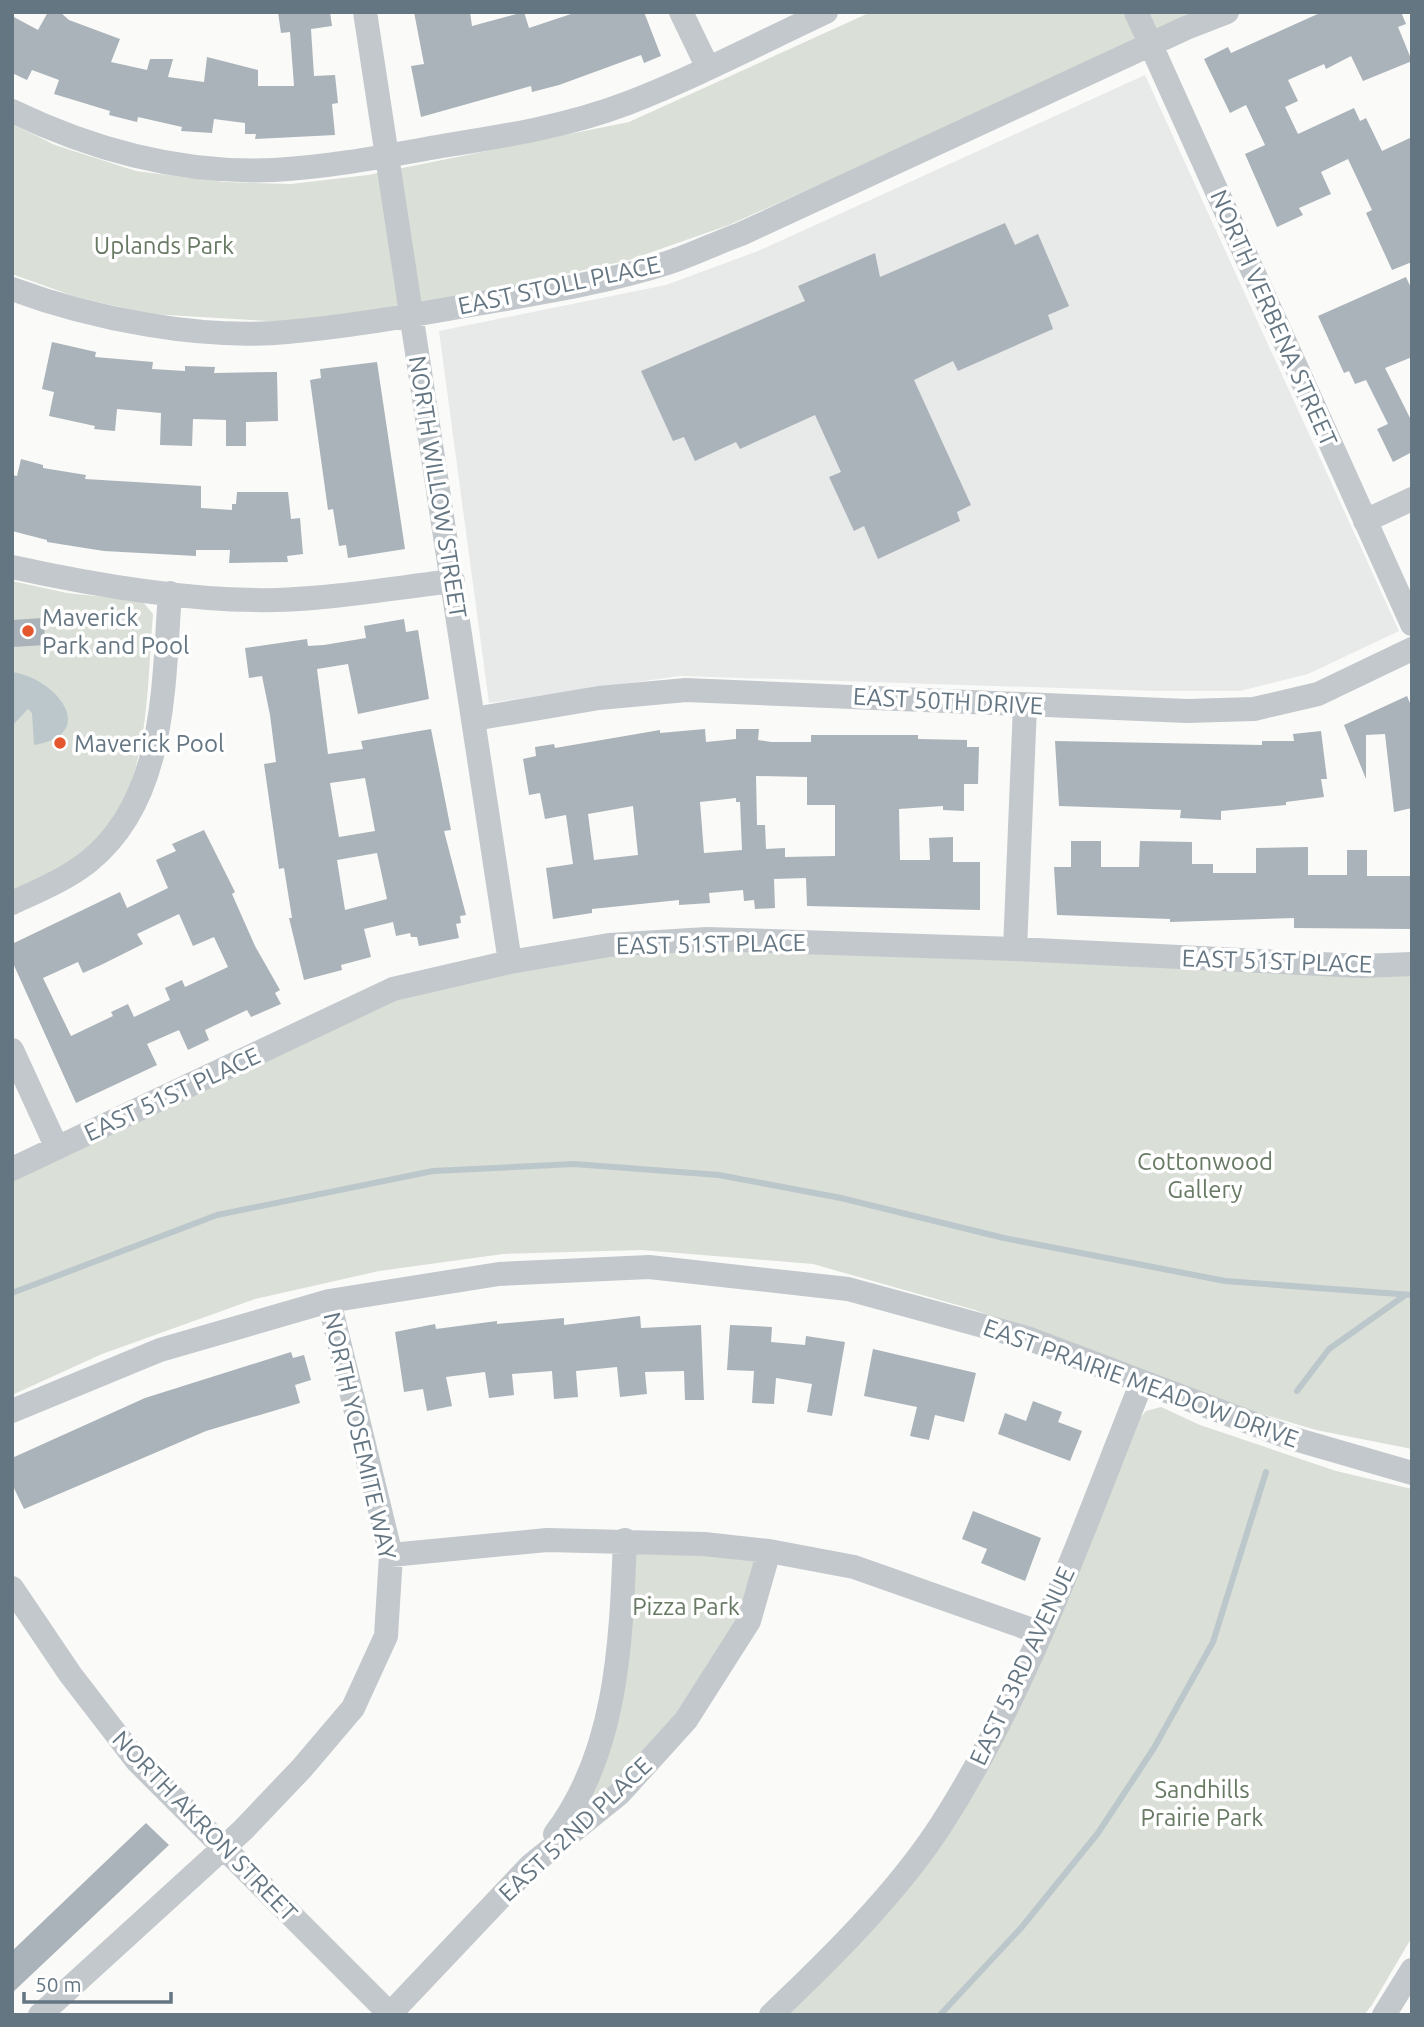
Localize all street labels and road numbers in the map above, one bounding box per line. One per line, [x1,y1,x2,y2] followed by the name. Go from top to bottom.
[1205,186,1343,450] street label: NORTH VERBENA STREET
[455,250,663,320] street label: EAST STOLL PLACE
[404,354,472,620] street label: NORTH WILLOW STREET
[852,683,1044,719] street label: EAST 50TH DRIVE
[616,929,806,959] street label: EAST 51ST PLACE
[1181,944,1373,978] street label: EAST 51ST PLACE
[80,1042,264,1146] street label: EAST 51ST PLACE
[318,1310,402,1562] street label: NORTH YOSEMITE WAY
[980,1313,1302,1453] street label: EAST PRAIRIE MEADOW DRIVE
[964,1563,1080,1769] street label: EAST 53RD AVENUE
[107,1725,303,1927] street label: NORTH AKRON STREET
[493,1751,657,1907] street label: EAST 52ND PLACE

